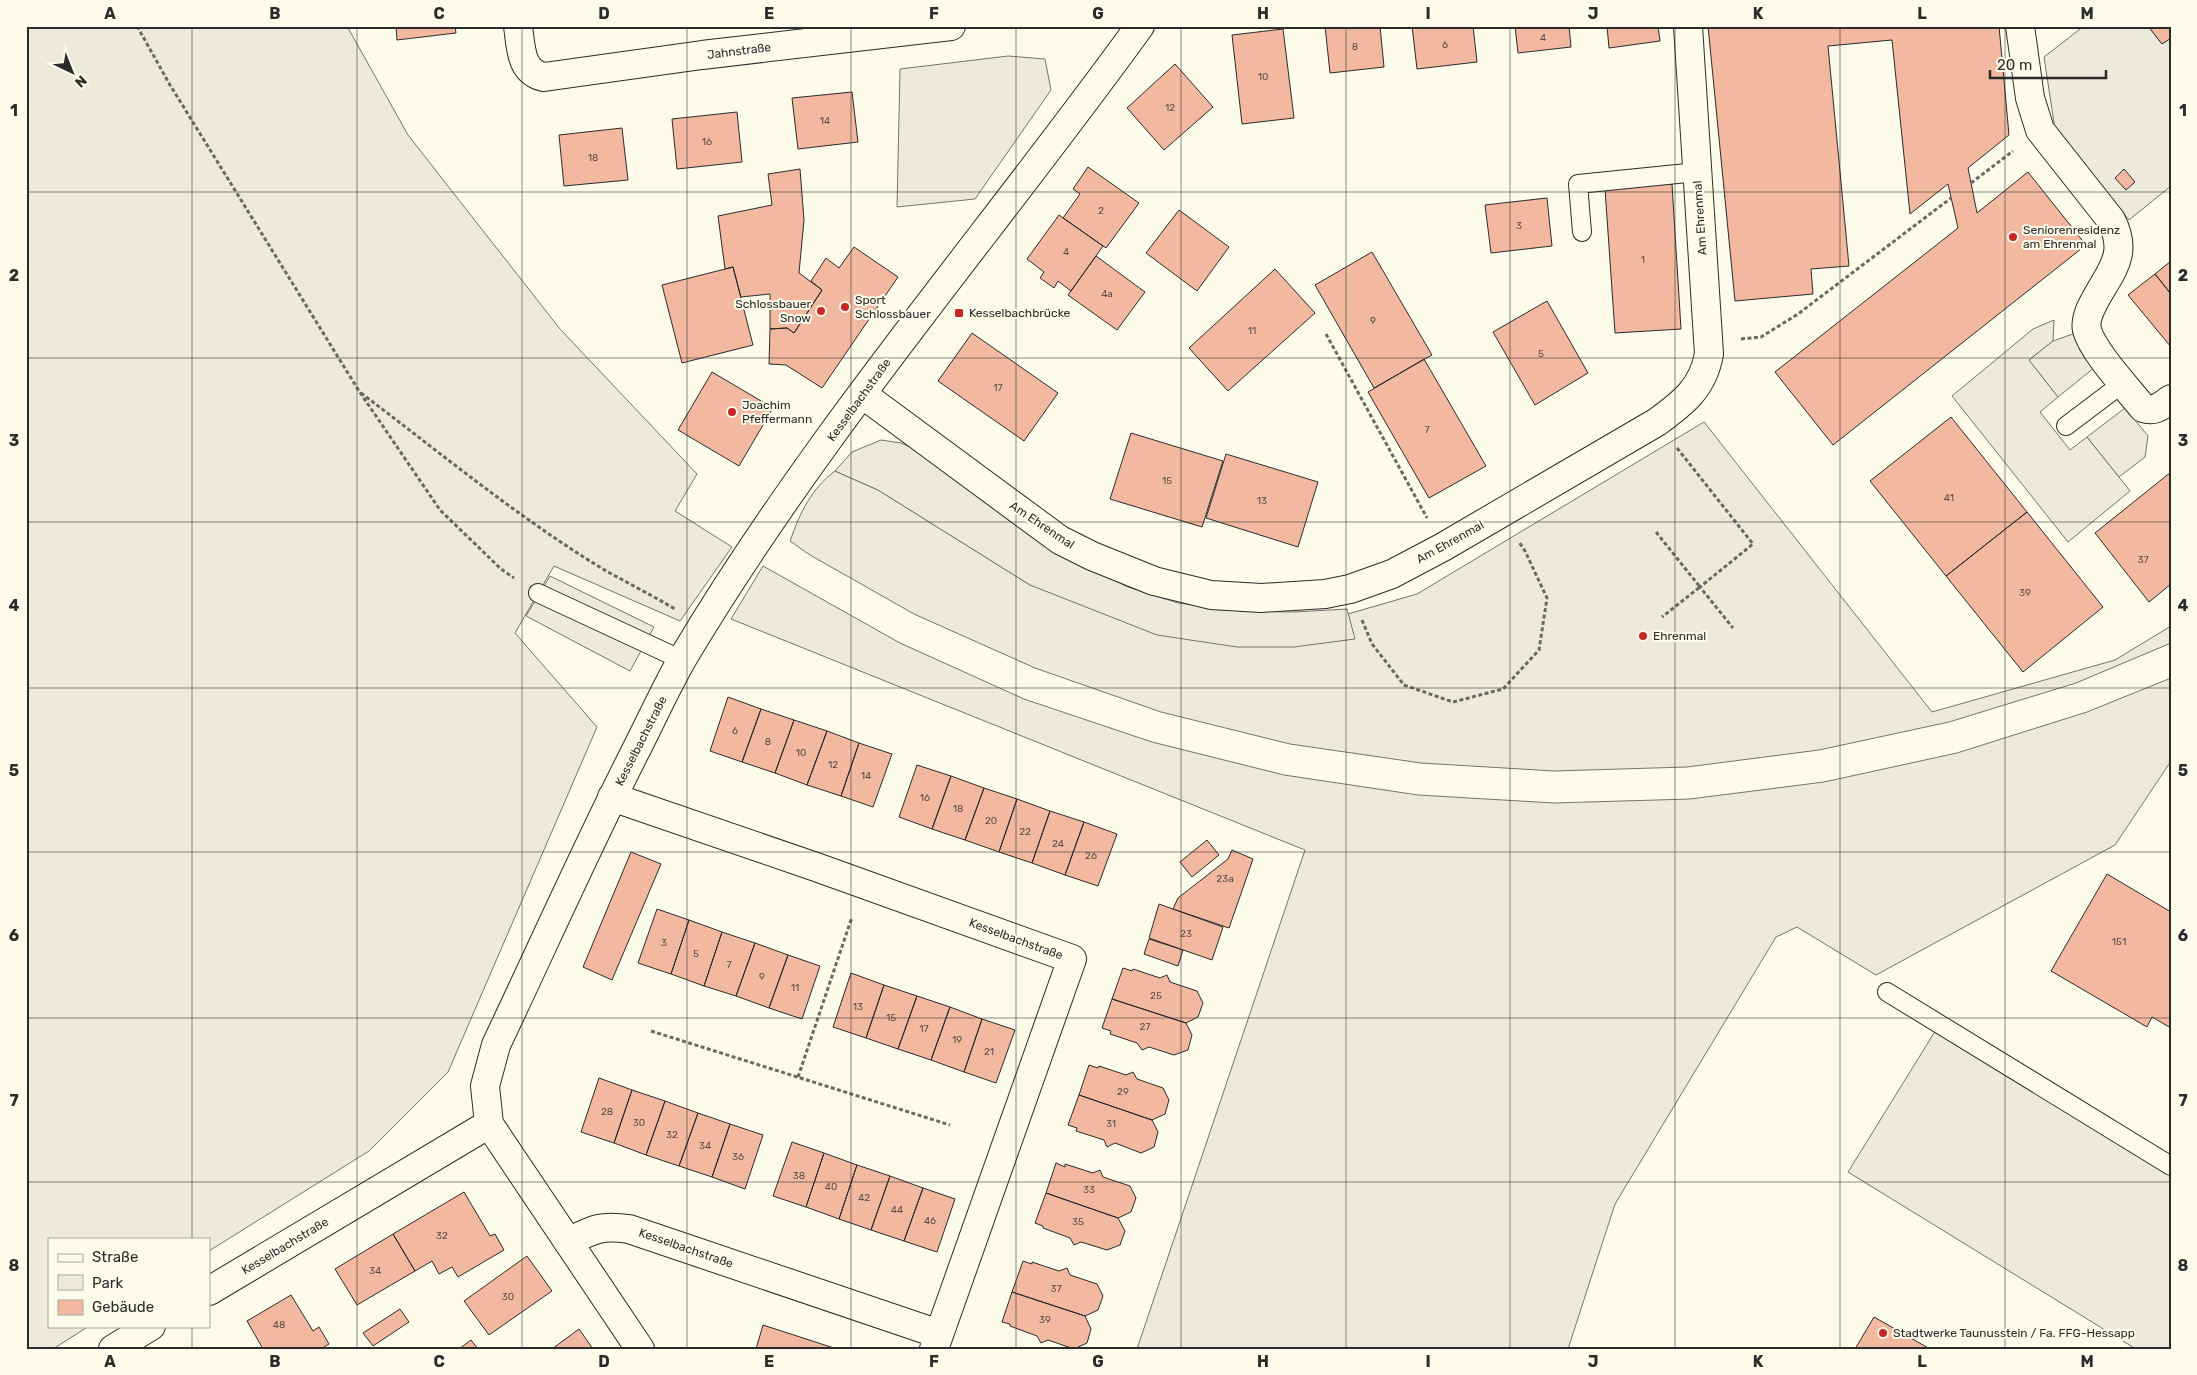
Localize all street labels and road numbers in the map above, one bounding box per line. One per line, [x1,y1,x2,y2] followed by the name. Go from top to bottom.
[706,40,772,62] street label: Jahnstraße
[1690,180,1710,256] street label: Am Ehrenmal
[824,356,894,444] street label: Kesselbachstraße
[1007,498,1077,552] street label: Am Ehrenmal
[1414,518,1486,566] street label: Am Ehrenmal
[612,694,670,788] street label: Kesselbachstraße
[967,916,1065,963] street label: Kesselbachstraße
[239,1214,331,1277] street label: Kesselbachstraße
[637,1225,735,1271] street label: Kesselbachstraße

